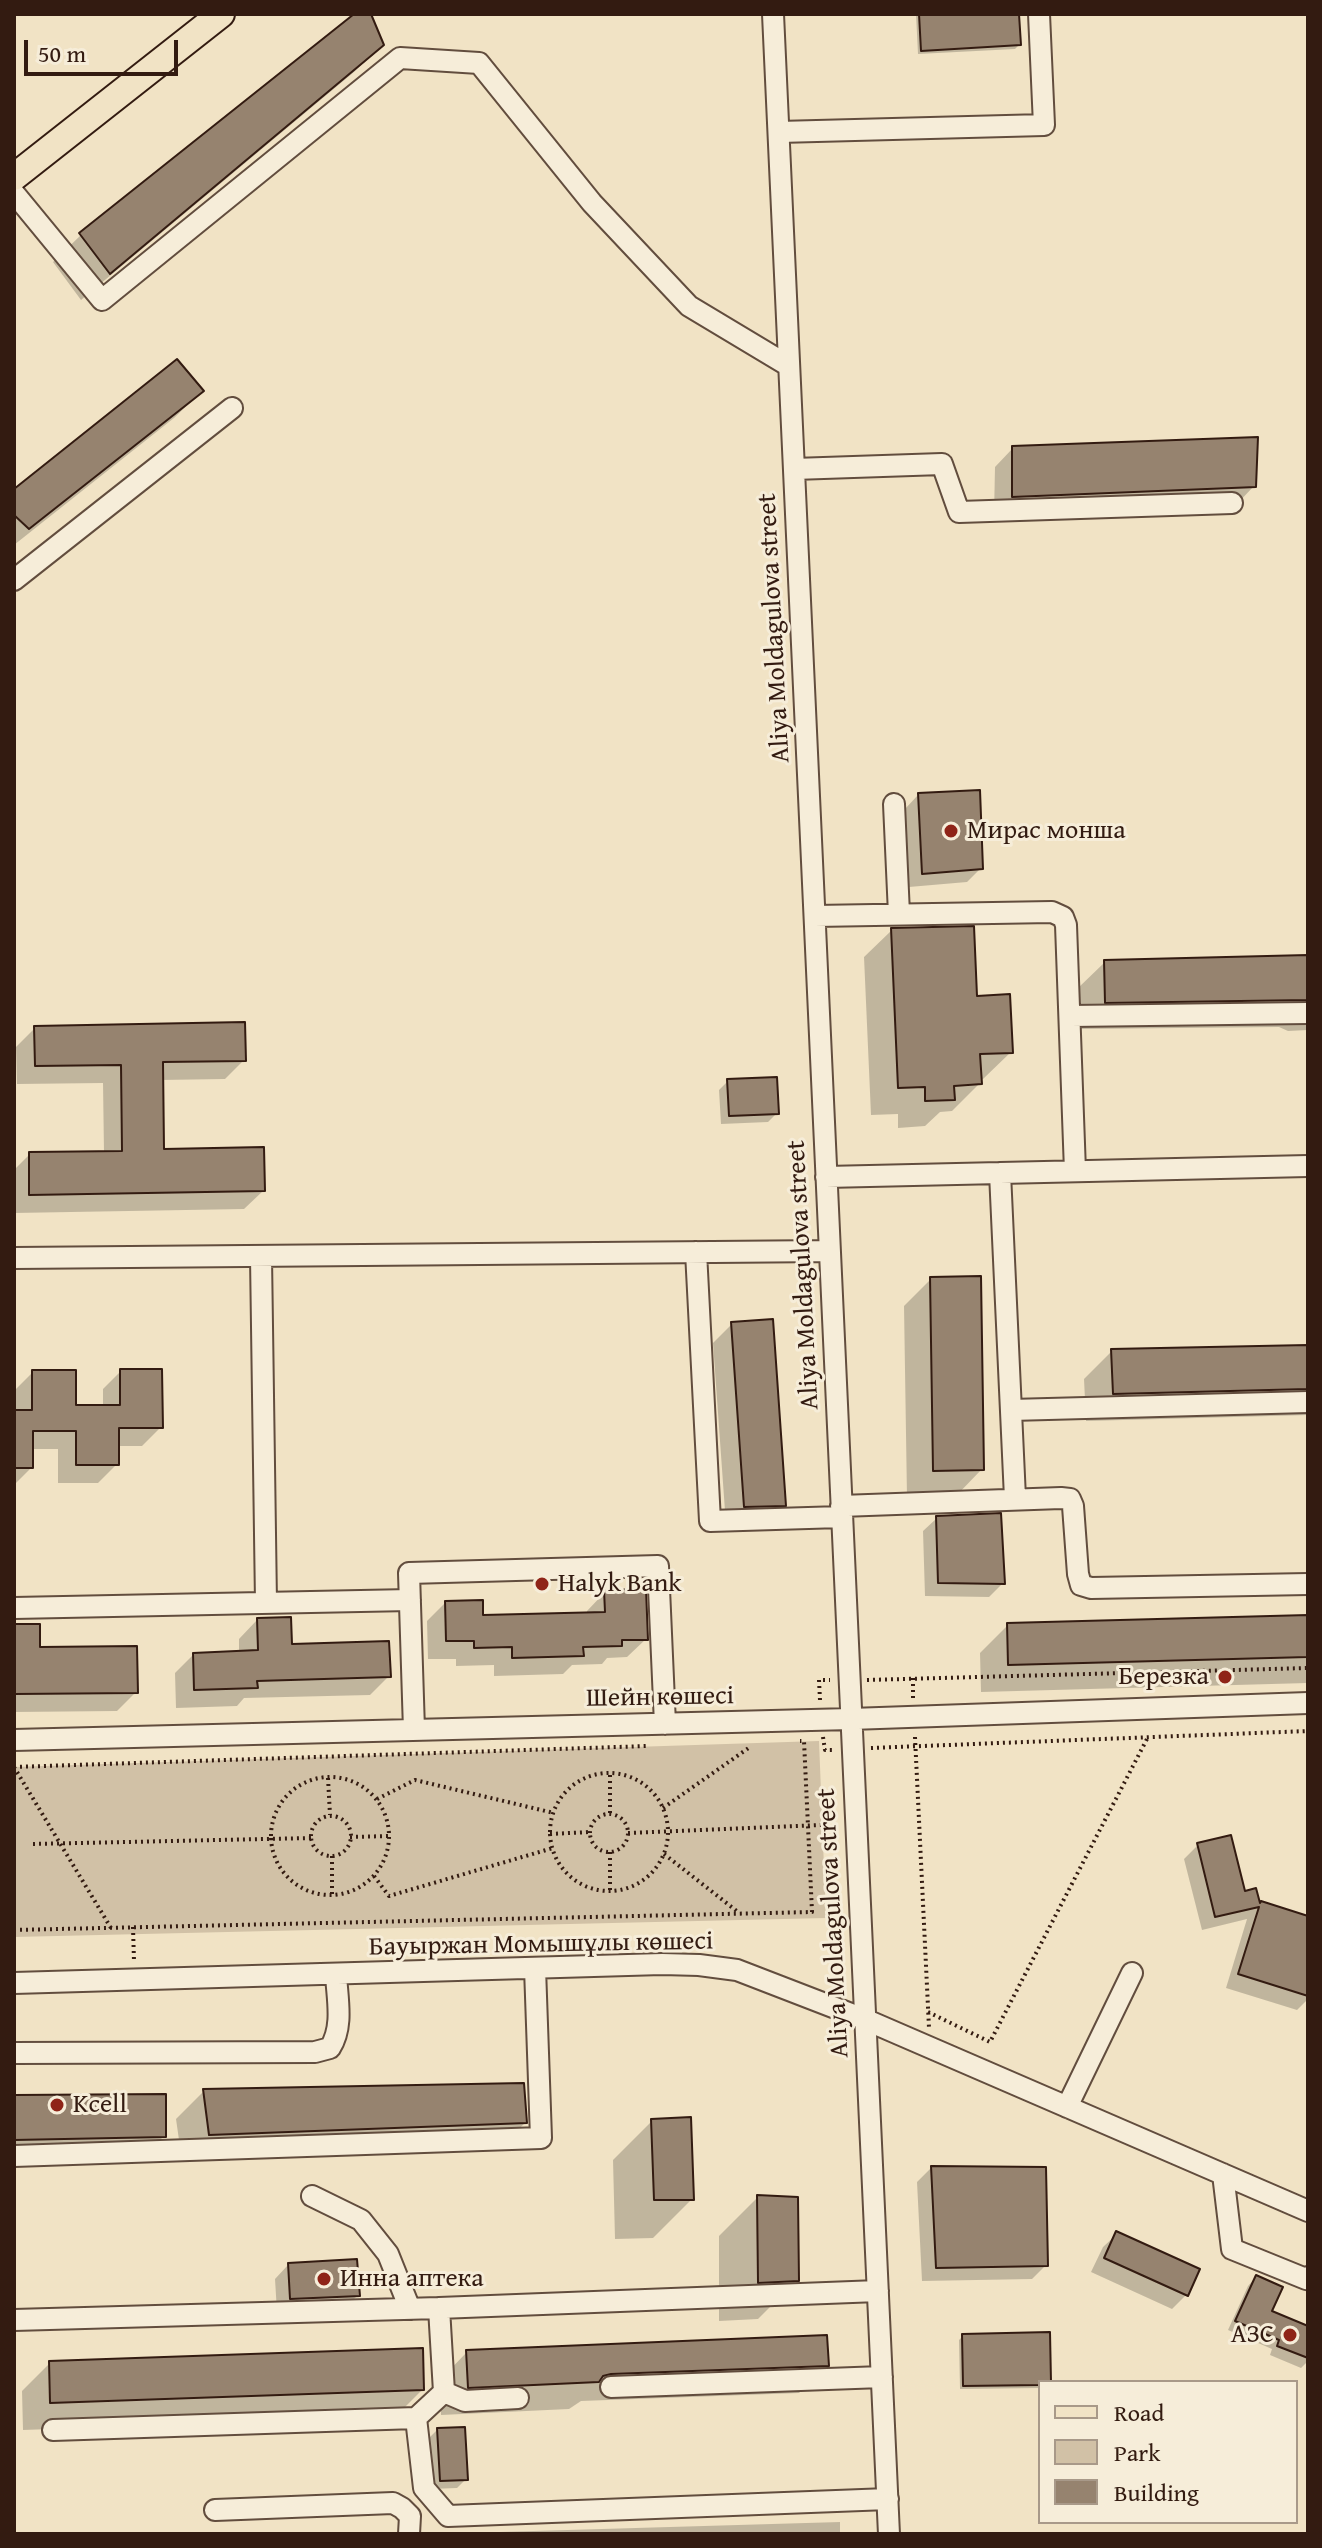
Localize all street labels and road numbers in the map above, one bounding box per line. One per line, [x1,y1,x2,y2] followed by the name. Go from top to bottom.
[752,492,798,764] street label: Aliya Moldagulova street
[781,1139,827,1411] street label: Aliya Moldagulova street
[586,1681,734,1715] street label: Шейн көшесі
[811,1787,857,2059] street label: Aliya Moldagulova street
[369,1926,713,1964] street label: Бауыржан Момышұлы көшесі

